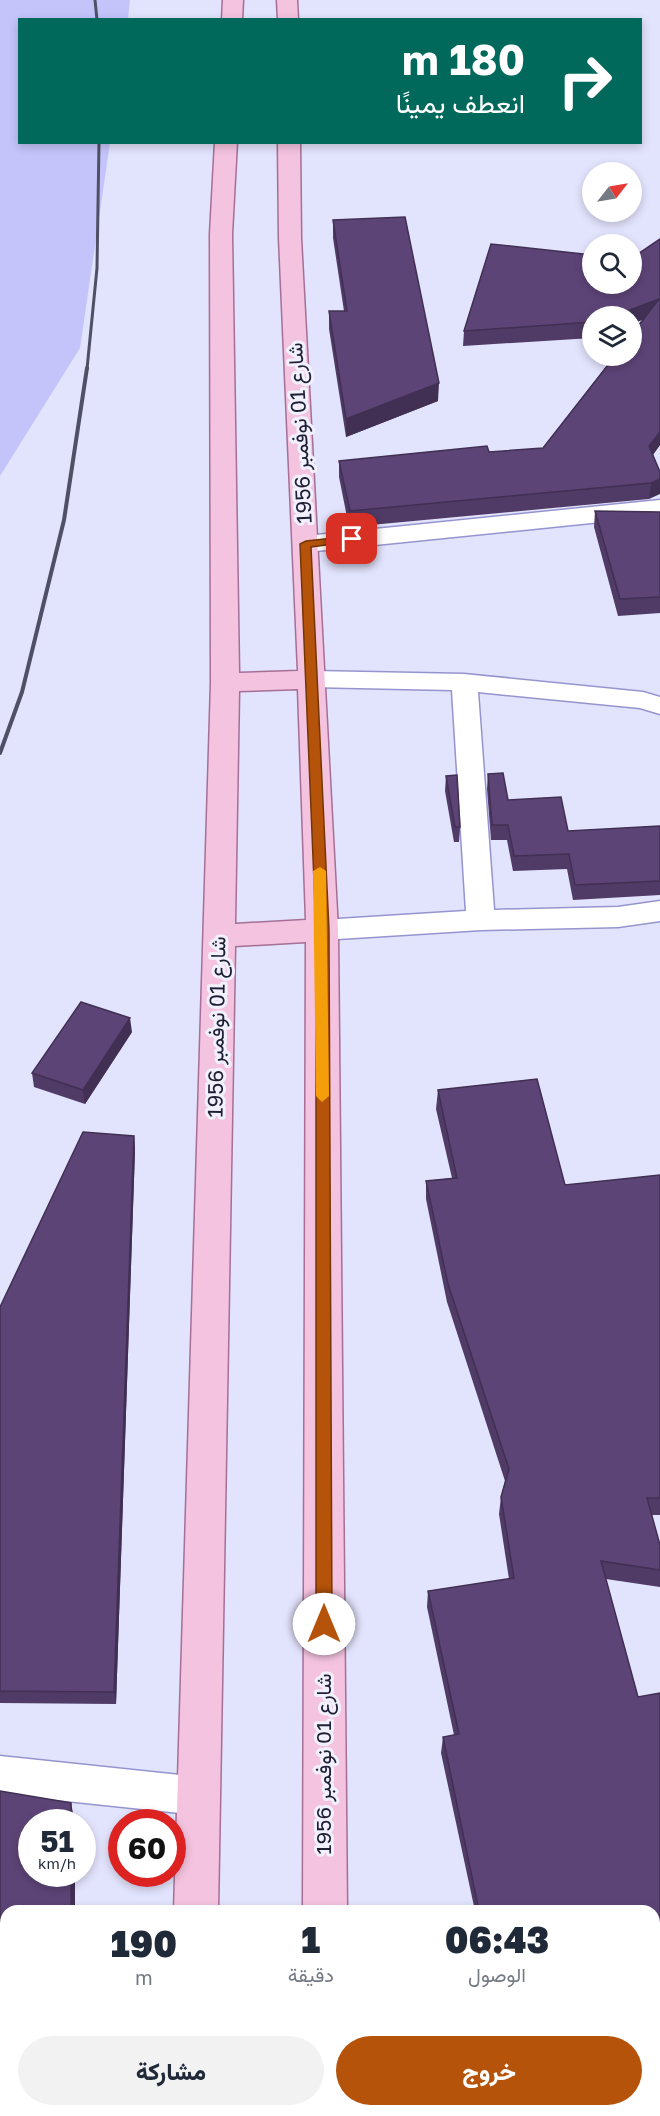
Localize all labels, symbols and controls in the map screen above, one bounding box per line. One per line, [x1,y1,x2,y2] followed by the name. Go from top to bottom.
[402,34,525,84] text: 180 m
[546,42,624,120] icon: right
[396,87,525,119] text: انعطف يمينًا
[582,162,642,222] north arrow
[582,162,642,366] map controls
[582,234,642,294] button: search
[582,306,642,366] button: layers
[281,342,319,524] street label: شارع 01 نوفمبر 1956
[326,513,377,564] pin
[335,522,368,555] icon: arrive
[201,936,233,1118] street label: شارع 01 نوفمبر 1956
[292,1592,356,1656] position arrow
[310,1673,338,1855] street label: شارع 01 نوفمبر 1956
[108,1809,186,1887] speed limit sign: 60
[40,1823,74,1859] text: 51
[38,1854,76,1872] text: km/h
[301,1918,320,1961] text: 1
[445,1918,549,1961] text: 06:43
[111,1922,177,1965] text: 190
[288,1962,334,1986] text: دقيقة
[468,1962,526,1986] text: الوصول
[135,1965,153,1989] text: m
[18,2036,324,2105] button: مشاركة
[336,2036,642,2105] button: خروج

